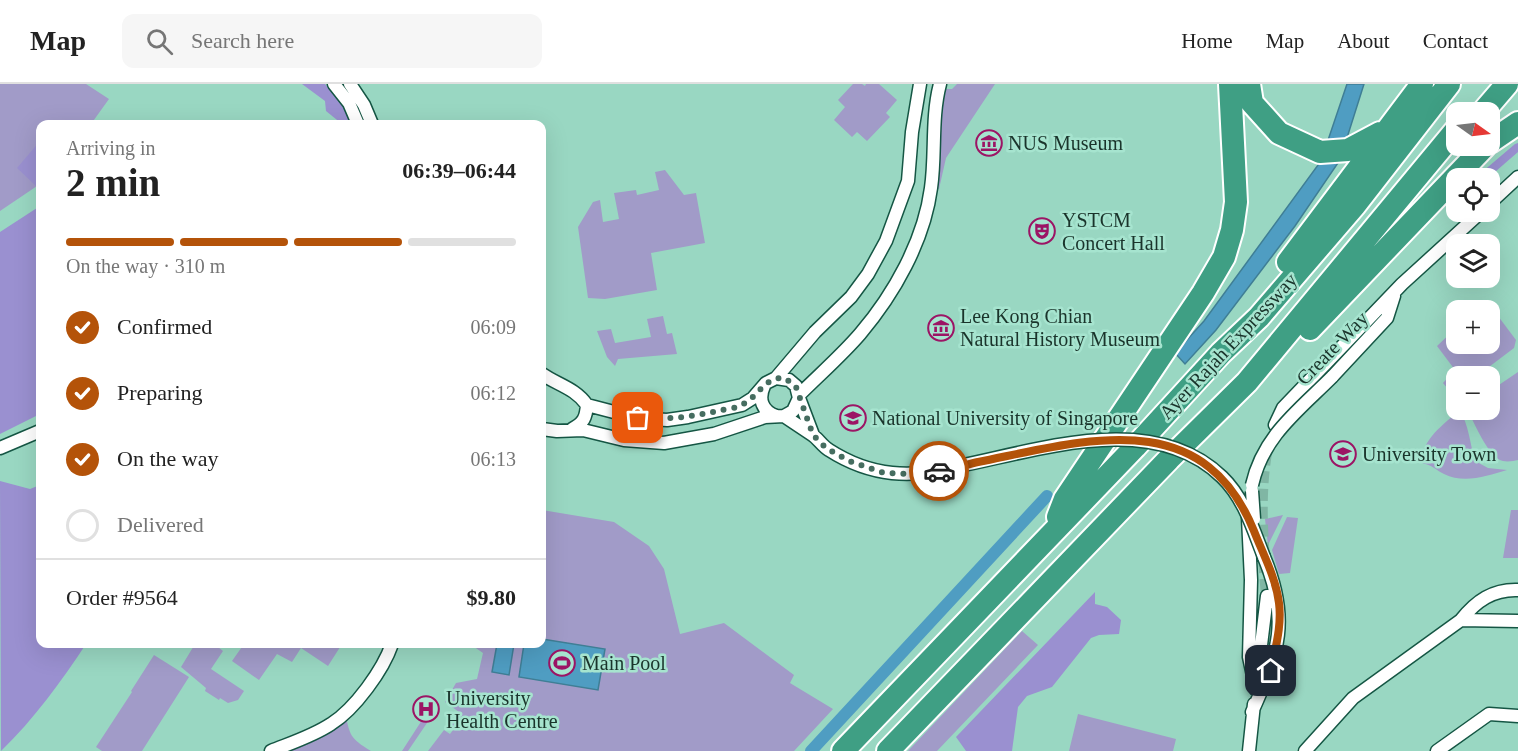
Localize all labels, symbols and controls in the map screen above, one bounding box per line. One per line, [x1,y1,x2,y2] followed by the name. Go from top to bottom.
[122,14,542,68] search box
[30,25,86,56] text: Map
[143,25,176,58] icon: search
[191,28,294,53] text: Search here
[1181,29,1233,53] text: Home
[1266,29,1304,53] text: Map
[1337,29,1390,53] text: About
[1423,29,1488,53] text: Contact
[1446,102,1500,156] north arrow
[1446,102,1500,420] map controls
[974,128,1004,158] museum icon: NUS Museum
[1008,132,1123,154] place label: NUS Museum
[66,137,155,159] text: Arriving in
[402,158,516,183] text: 06:39–06:44
[66,161,160,204] text: 2 min
[1446,168,1500,222] button: locate
[1062,209,1165,254] place label: YSTCM Concert Hall
[1027,216,1057,246] theatre icon: YSTCM Concert Hall
[1446,234,1500,288] button: layers
[66,255,225,277] text: On the way · 310 m
[1155,268,1302,424] street label: Ayer Rajah Expressway
[1446,300,1500,354] button: +
[960,305,1160,351] place label: Lee Kong Chian Natural History Museum
[1292,307,1373,390] street label: Create Way
[66,311,99,344] icon: check
[926,313,956,343] museum icon: Lee Kong Chian Natural History Museum
[117,314,212,339] text: Confirmed
[470,316,516,338] text: 06:09
[1446,366,1500,420] button: −
[66,377,99,410] icon: check
[117,380,203,405] text: Preparing
[470,382,516,404] text: 06:12
[612,392,663,443] pin
[621,401,654,434] icon: bag
[838,403,868,433] school or university icon: National University of Singapore
[872,407,1138,430] place label: National University of Singapore
[1328,439,1358,469] school or university icon: University Town
[909,441,969,501] courier
[66,443,99,476] icon: check
[1362,443,1496,466] place label: University Town
[117,446,218,471] text: On the way
[470,448,516,470] text: 06:13
[923,455,956,488] icon: car
[117,512,204,537] text: Delivered
[66,585,178,610] text: Order #9564
[467,585,516,610] text: $9.80
[1245,645,1296,696] pin
[547,648,577,678] sports icon: Main Pool
[582,652,666,674] place label: Main Pool
[1254,654,1287,687] icon: home
[446,687,558,732] place label: University Health Centre
[411,694,441,724] hospital icon: University Health Centre

